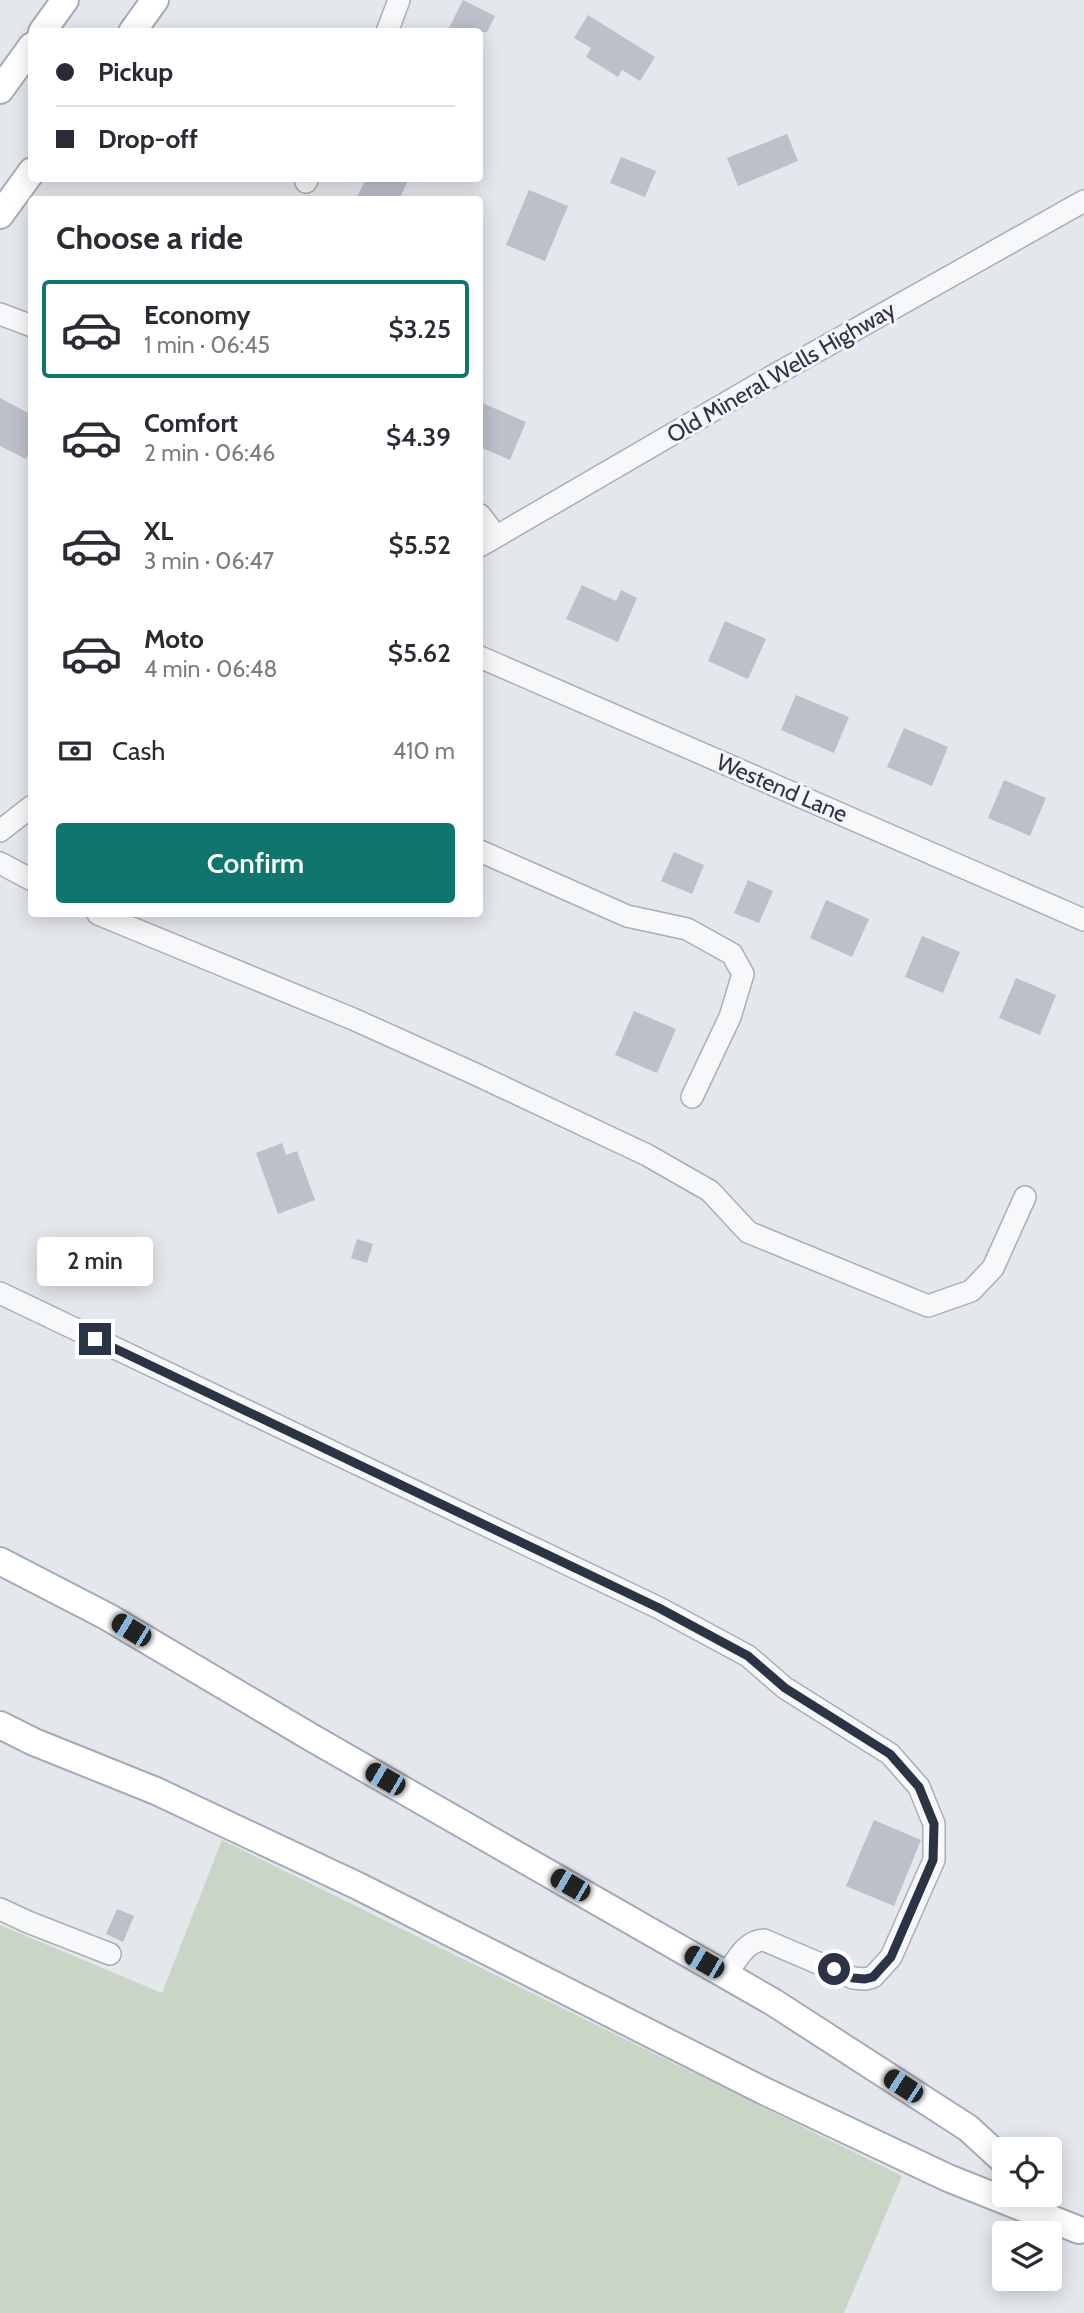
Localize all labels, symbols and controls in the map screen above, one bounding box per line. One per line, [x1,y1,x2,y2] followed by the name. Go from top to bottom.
[98,56,173,88] text: Pickup
[98,123,198,155] text: Drop-off
[56,218,243,257] text: Choose a ride
[662,295,901,449] street label: Old Mineral Wells Highway
[60,298,123,361] icon: car
[144,299,250,331] text: Economy
[389,313,451,345] text: $3.25
[144,331,270,359] text: 1 min · 06:45
[60,406,123,469] icon: car
[144,407,238,439] text: Comfort
[386,421,451,453] text: $4.39
[144,439,275,467] text: 2 min · 06:46
[60,514,123,577] icon: car
[144,515,173,547] text: XL
[389,529,451,561] text: $5.52
[144,547,274,575] text: 3 min · 06:47
[60,622,123,685] icon: car
[144,623,204,655] text: Moto
[388,637,451,669] text: $5.62
[144,655,277,683] text: 4 min · 06:48
[56,732,94,770] icon: cash
[112,735,165,767] text: Cash
[393,737,455,765] text: 410 m
[712,748,852,828] street label: Westend Lane
[56,823,455,903] button: Confirm
[37,1238,153,1286] callout: 2 min
[67,1247,123,1275] text: 2 min
[79,1323,111,1355] route end
[108,1610,155,1650] car
[362,1759,409,1799] car
[547,1865,594,1905] car
[681,1942,728,1982] car
[818,1953,850,1985] route start
[880,2066,927,2106] car
[992,2137,1062,2291] map controls
[992,2137,1062,2207] button: locate
[992,2221,1062,2291] button: layers

